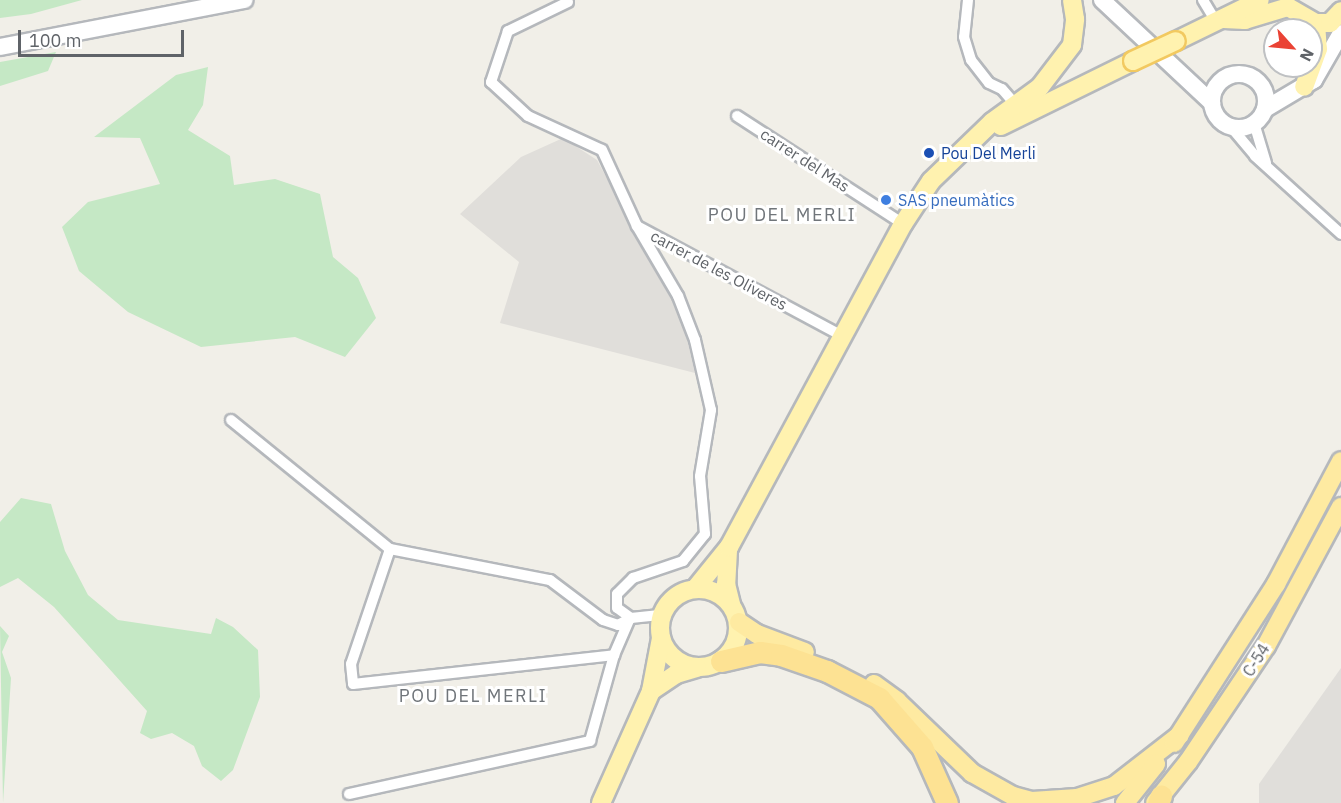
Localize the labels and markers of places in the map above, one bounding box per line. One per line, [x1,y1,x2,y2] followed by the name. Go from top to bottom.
[941,143,1036,163] place label: Pou Del Merli
[922,146,936,160] marker: Pou Del Merli
[898,190,1015,210] place label: SAS pneumàtics
[879,193,893,207] marker: SAS pneumàtics

